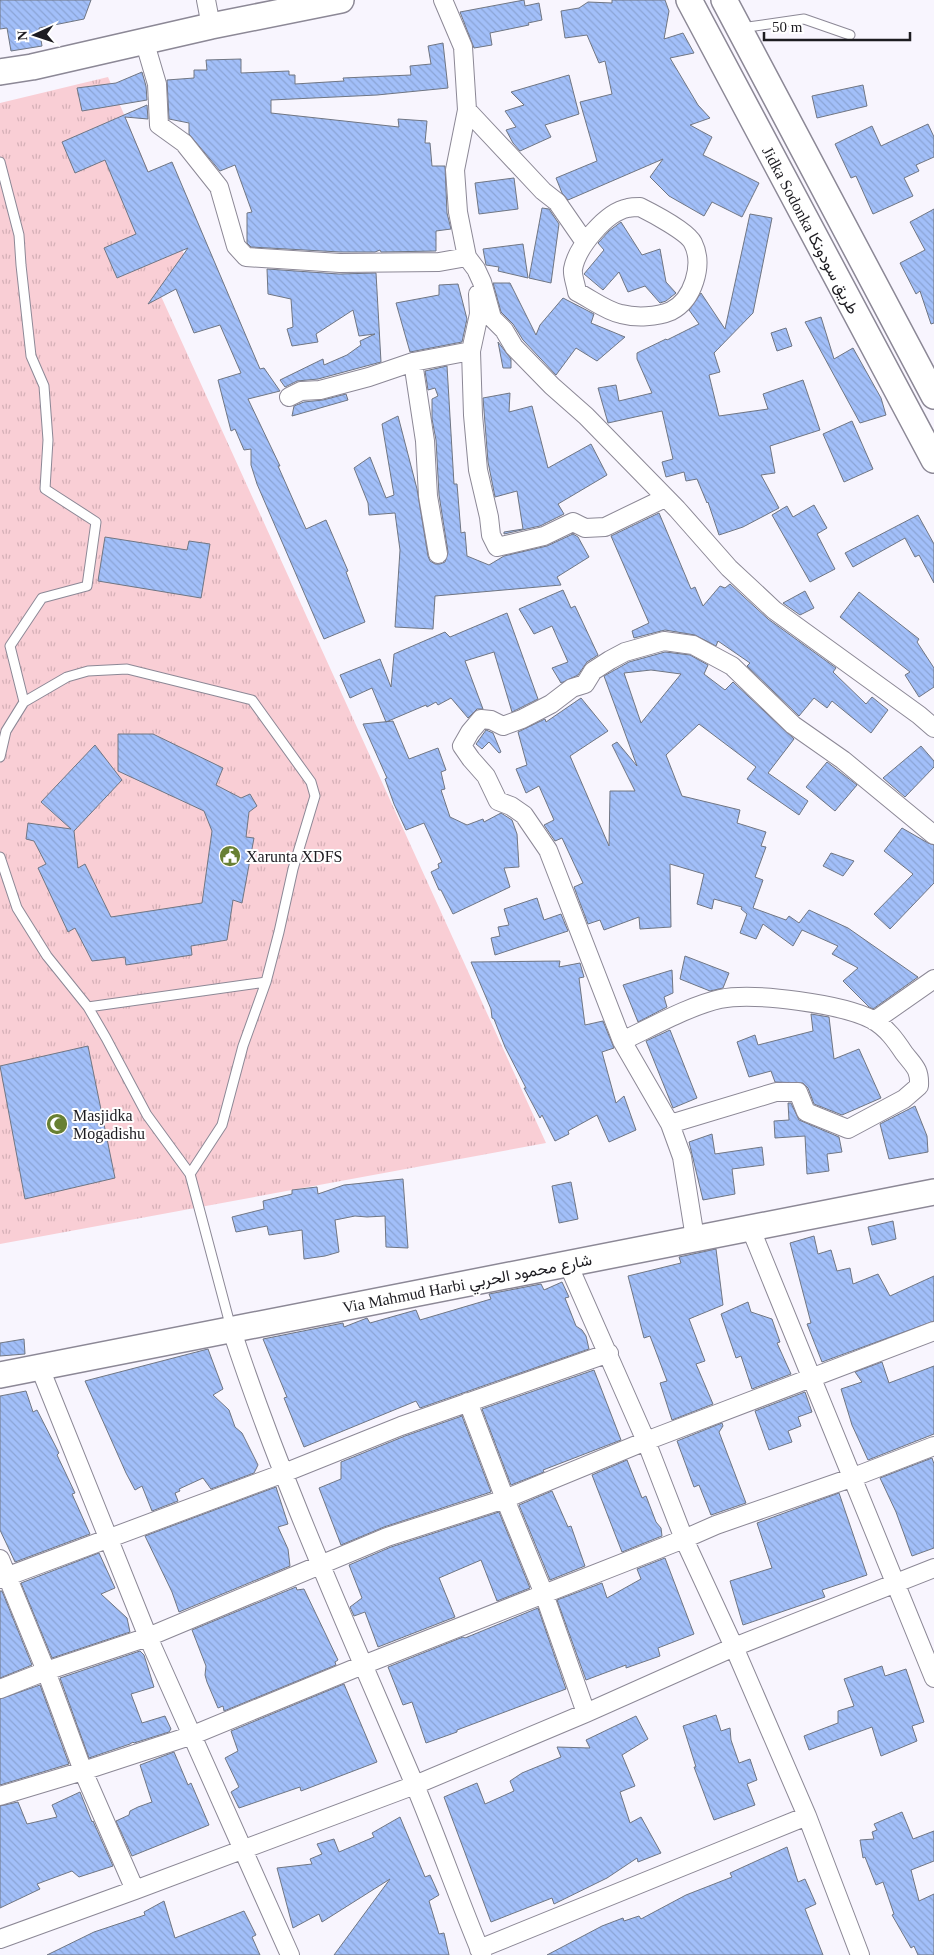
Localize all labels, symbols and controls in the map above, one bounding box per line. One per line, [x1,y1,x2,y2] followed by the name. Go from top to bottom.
[10,10,60,60] north arrow
[764,10,910,42] scale bar
[772,19,803,35] text: 50 m
[15,30,30,41] text: N
[757,144,862,318] street label: Jidka Sodonka طريق سودونكا
[218,844,242,868] public building icon: Xarunta XDFS
[246,848,342,865] place label: Xarunta XDFS
[73,1107,145,1143] place label: Masjidka Mogadishu
[45,1112,69,1136] mosque icon: Masjidka Mogadishu
[341,1251,594,1321] street label: Via Mahmud Harbi شارع محمود الحربي

